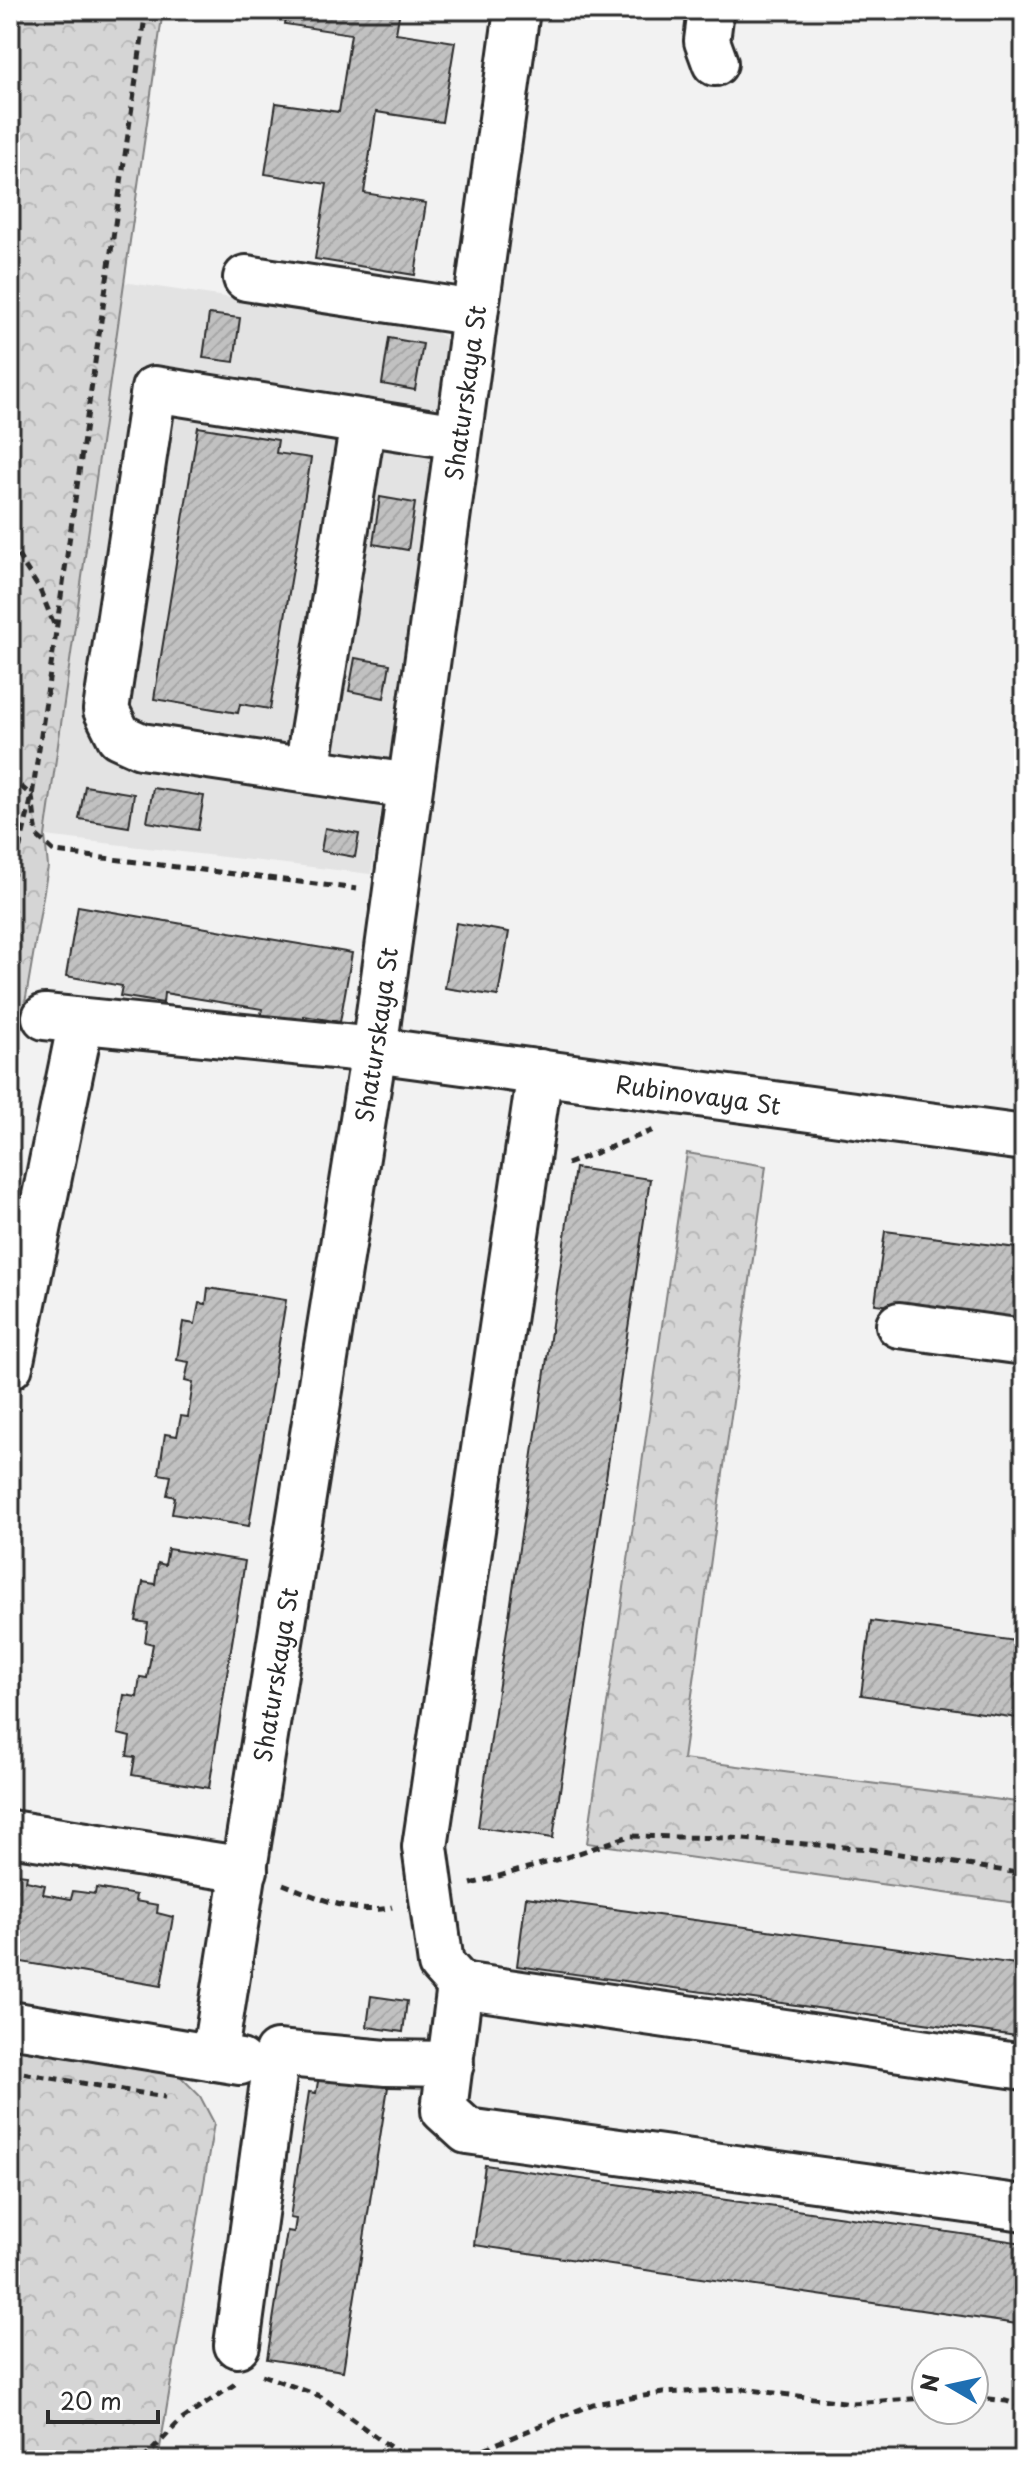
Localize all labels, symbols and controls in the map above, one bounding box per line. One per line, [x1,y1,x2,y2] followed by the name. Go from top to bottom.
[435,303,494,483] street label: Shaturskaya St
[345,945,406,1125] street label: Shaturskaya St
[614,1065,783,1123] street label: Rubinovaya St
[243,1585,306,1765] street label: Shaturskaya St
[910,2346,990,2426] north arrow
[911,2371,946,2394] text: N
[48,2374,158,2424] scale bar
[60,2382,122,2418] text: 20 m

